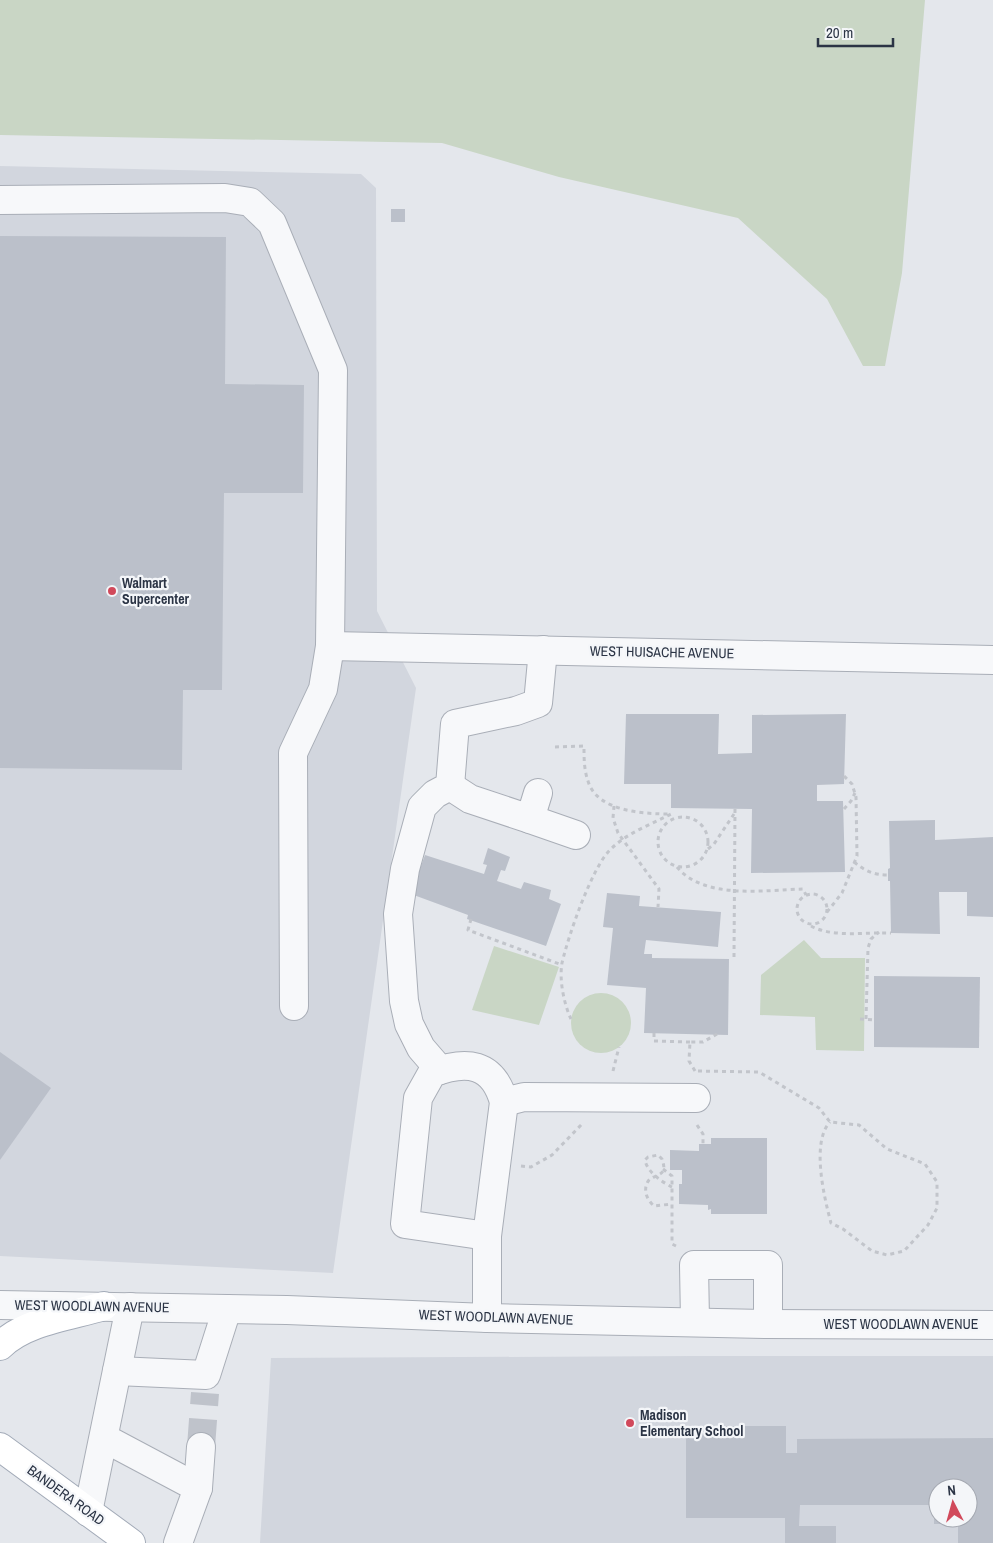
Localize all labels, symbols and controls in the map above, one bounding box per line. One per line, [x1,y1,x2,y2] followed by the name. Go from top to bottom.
[818,15,893,47] scale bar
[826,22,853,43] text: 20 m
[122,574,190,608] place label: Walmart Supercenter
[106,585,118,597] marker: Walmart Supercenter
[590,642,734,662] street label: WEST HUISACHE AVENUE
[14,1296,170,1316] street label: WEST WOODLAWN AVENUE
[418,1305,574,1329] street label: WEST WOODLAWN AVENUE
[824,1315,978,1333] street label: WEST WOODLAWN AVENUE
[640,1406,743,1440] place label: Madison Elementary School
[624,1417,636,1429] marker: Madison Elementary School
[24,1461,108,1529] street label: BANDERA ROAD
[928,1478,978,1528] north arrow
[947,1481,957,1499] text: N

